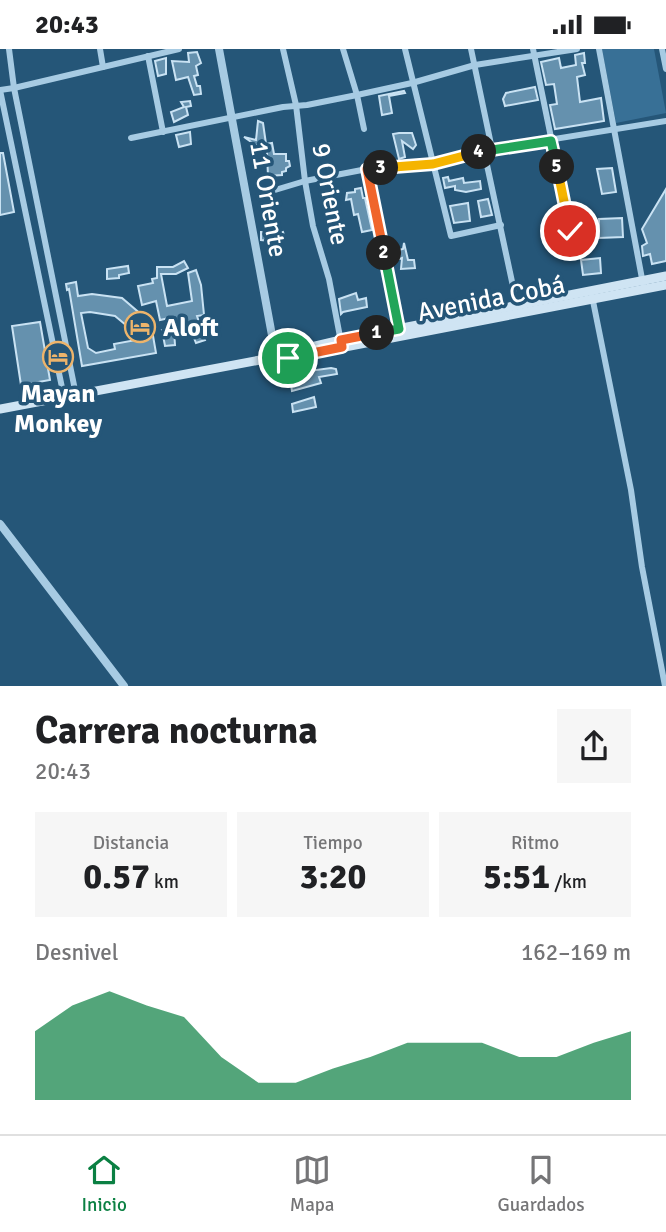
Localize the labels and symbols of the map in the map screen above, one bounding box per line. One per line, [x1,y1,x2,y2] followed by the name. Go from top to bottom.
[462,135,496,169] pin: 4
[242,139,294,260] street label: 11 Oriente
[304,141,356,248] street label: 9 Oriente
[540,149,574,185] pin: 5
[364,151,398,185] pin: 3
[540,201,600,261] pin
[366,235,402,271] pin: 2
[415,269,568,329] street label: Avenida Cobá
[123,310,157,344] hotel icon: Aloft
[163,312,219,344] place label: Aloft
[360,315,394,351] pin: 1
[258,328,318,388] pin
[41,340,75,374] hotel icon: Mayan Monkey
[14,378,102,440] place label: Mayan Monkey

